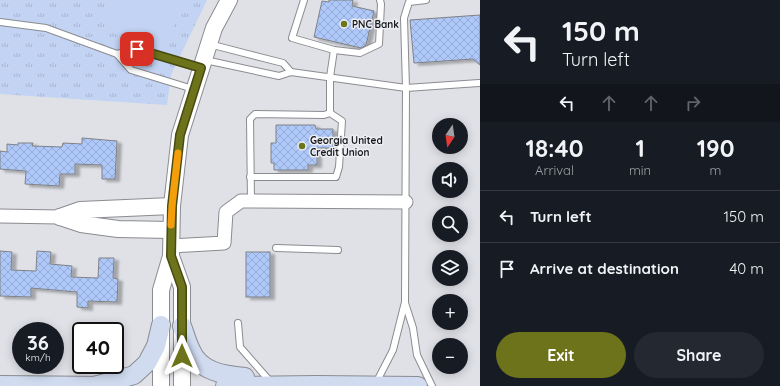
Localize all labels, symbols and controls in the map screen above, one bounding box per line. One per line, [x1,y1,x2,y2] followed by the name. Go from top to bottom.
[562,13,640,48] text: 150 m
[496,16,548,68] icon: left
[352,18,399,31] place label: PNC Bank
[339,19,349,29] marker: PNC Bank
[120,32,154,66] pin
[126,38,148,60] icon: arrive
[562,48,630,71] text: Turn left
[556,92,578,114] icon: left
[598,92,620,114] icon: ahead
[640,92,662,114] icon: ahead
[682,92,704,114] icon: right
[432,118,468,154] north arrow
[432,118,468,374] map controls
[526,133,583,163] text: 18:40
[635,133,645,163] text: 1
[697,133,734,163] text: 190
[310,134,383,159] place label: Georgia United Credit Union
[297,141,307,151] marker: Georgia United Credit Union
[432,162,468,198] button: sound
[535,162,574,178] text: Arrival
[629,162,651,178] text: min
[710,162,721,178] text: m
[432,206,468,242] button: search
[496,206,518,228] icon: left
[530,207,592,226] text: Turn left
[724,207,764,226] text: 150 m
[432,250,468,286] button: layers
[496,258,518,280] icon: arrive
[530,259,679,278] text: Arrive at destination
[729,259,764,278] text: 40 m
[432,294,468,330] button: +
[72,322,124,374] speed limit sign: 40
[27,330,49,355] text: 36
[496,332,626,378] button: Exit
[634,332,764,378] button: Share
[161,335,203,377] position arrow
[432,338,468,374] button: −
[25,351,51,364] text: km/h

